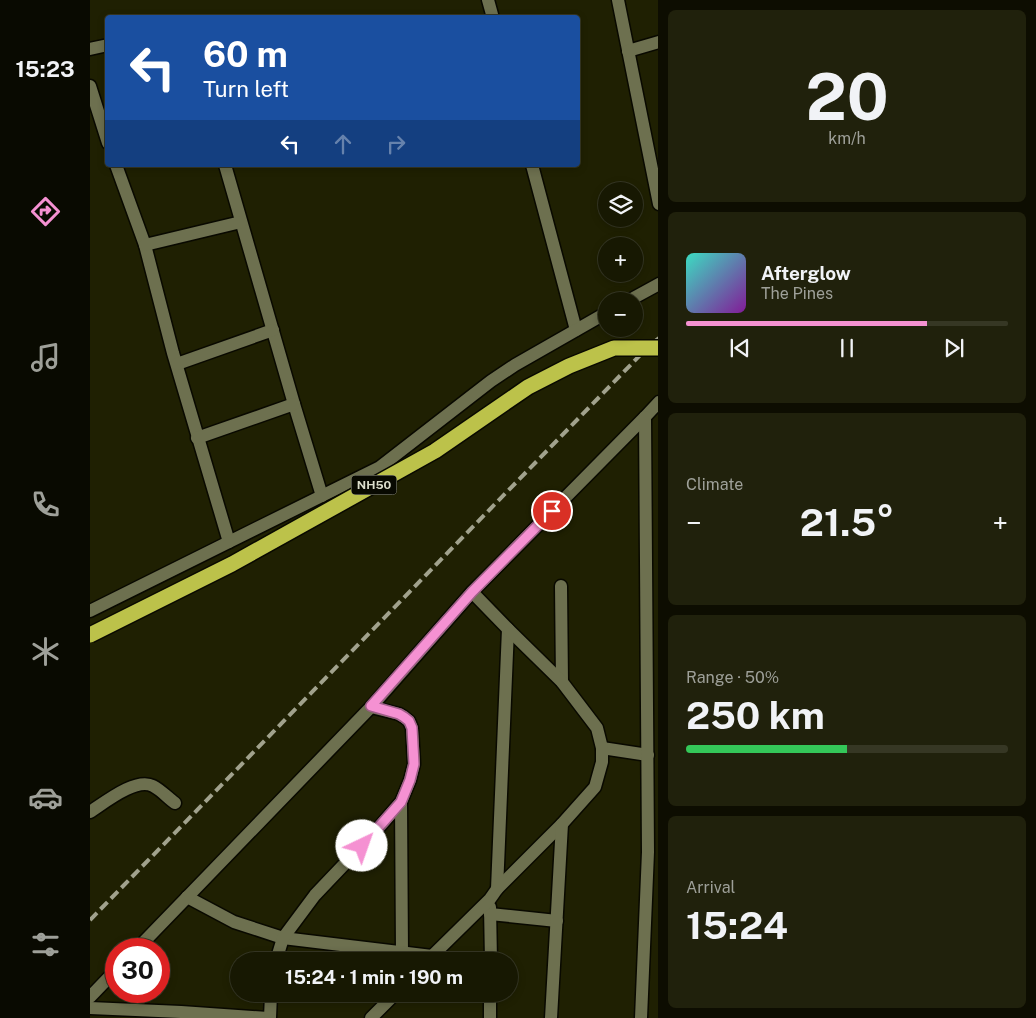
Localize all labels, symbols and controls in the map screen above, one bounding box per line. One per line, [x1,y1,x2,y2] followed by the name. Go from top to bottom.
[203,34,288,75] text: 60 m
[120,35,185,100] icon: left
[15,56,75,82] text: 15:23
[805,58,889,135] text: 20
[203,76,289,102] text: Turn left
[828,129,866,148] text: km/h
[276,130,304,158] icon: left
[329,130,357,158] icon: ahead
[382,130,410,158] icon: right
[598,182,643,337] map controls
[598,182,643,227] button: layers
[28,194,63,229] icon: directions
[598,237,643,282] button: +
[761,262,851,284] text: Afterglow
[761,284,833,303] text: The Pines
[598,292,643,337] button: −
[726,334,754,362] icon: previous
[833,334,861,362] icon: pause
[940,334,968,362] icon: next
[28,340,63,375] icon: music
[686,475,743,494] text: Climate
[352,476,396,494] road number: NH50
[28,487,63,522] icon: phone
[531,490,573,532] pin
[538,497,566,525] icon: arrive
[800,500,894,545] text: 21.5°
[686,506,702,539] text: −
[992,506,1008,539] text: +
[28,634,63,669] icon: climate
[686,668,779,687] text: Range · 50%
[686,693,825,738] text: 250 km
[28,780,63,815] icon: car
[335,819,387,871] position arrow
[686,878,735,897] text: Arrival
[686,903,788,948] text: 15:24
[28,927,63,962] icon: filters
[105,938,170,1003] speed limit sign: 30
[285,966,463,988] text: 15:24 · 1 min · 190 m

